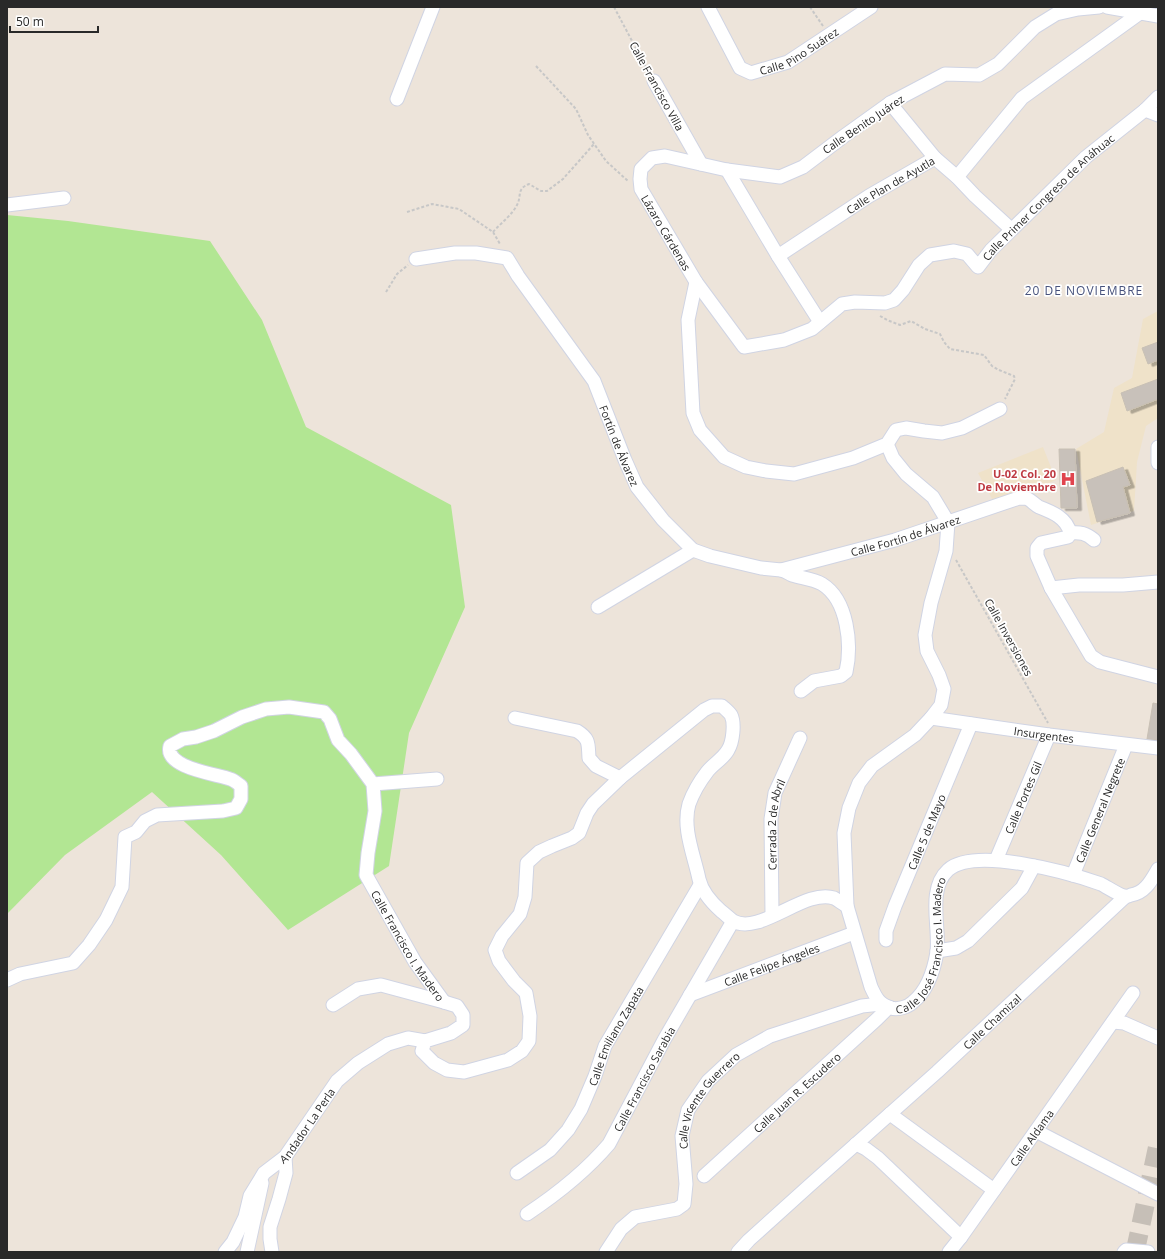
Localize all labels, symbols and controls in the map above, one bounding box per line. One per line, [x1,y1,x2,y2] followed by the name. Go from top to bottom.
[10,8,98,34] scale bar
[16,13,44,30] text: 50 m
[757,23,841,78] street label: Calle Pino Suárez
[626,39,688,133] street label: Calle Francisco Villa
[819,91,907,157] street label: Calle Benito Juárez
[978,130,1117,263] street label: Calle Primer Congreso de Anáhuac
[843,152,937,217] street label: Calle Plan de Ayutla
[638,192,695,273] street label: Lázaro Cárdenas
[1025,282,1143,299] district label: 20 DE NOVIEMBRE
[597,403,643,488] street label: Fortín de Álvarez
[977,466,1056,494] place label: U-02 Col. 20 De Noviembre
[1059,470,1077,488] hospital icon: U-02 Col. 20 De Noviembre
[849,511,962,559] street label: Calle Fortín de Álvarez
[981,596,1037,678] street label: Calle Inversiones
[1013,723,1075,745] street label: Insurgentes
[1071,755,1128,865] street label: Calle General Negrete
[1001,759,1045,836] street label: Calle Portes Gil
[763,776,788,870] street label: Cerrada 2 de Abril
[904,791,949,872] street label: Calle 5 de Mayo
[895,873,949,1016] street label: Calle José Francisco I. Madero
[368,887,448,1004] street label: Calle Francisco I. Madero
[721,939,821,989] street label: Calle Felipe Ángeles
[584,983,646,1088] street label: Calle Emiliano Zapata
[959,990,1024,1052] street label: Calle Chamizal
[609,1023,678,1134] street label: Calle Francisco Sarabia
[675,1048,743,1150] street label: Calle Vicente Guerrero
[750,1048,844,1136] street label: Calle Juan R. Escudero
[276,1085,338,1166] street label: Andador La Perla
[1006,1106,1056,1169] street label: Calle Aldama

